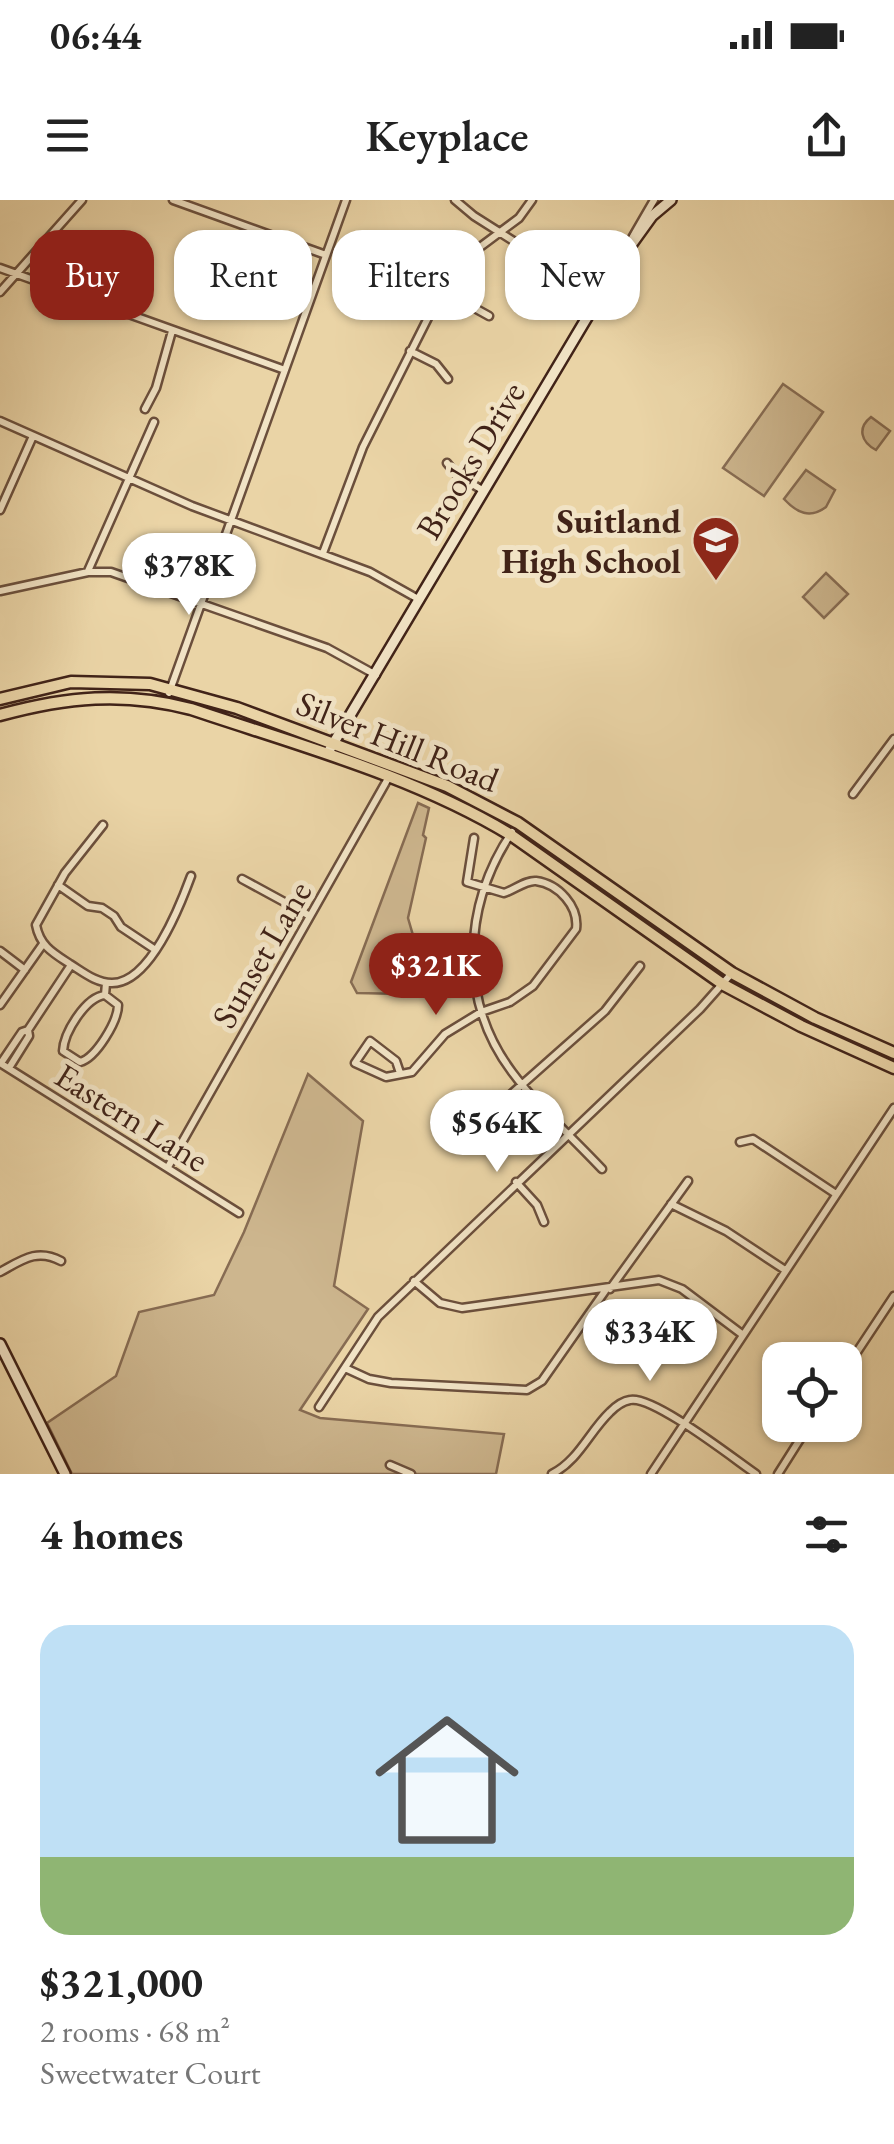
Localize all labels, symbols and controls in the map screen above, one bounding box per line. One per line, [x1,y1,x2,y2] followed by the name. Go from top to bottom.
[50,11,141,60] text: 06:44
[365,106,529,164] text: Keyplace
[40,108,95,163] icon: menu
[799,108,854,163] icon: share
[30,230,154,320] chip: Buy
[174,230,312,320] chip: Rent
[332,230,485,320] chip: Filters
[505,230,640,320] chip: New
[405,373,535,547] street label: Brooks Drive
[501,498,682,583] place label: Suitland High School
[690,514,742,582] school or university icon: Suitland High School
[119,533,259,618] pin: $378K
[144,544,234,586] text: $378K
[290,680,506,802] street label: Silver Hill Road
[201,872,321,1036] street label: Sunset Lane
[366,933,506,1018] pin: $321K
[391,944,481,986] text: $321K
[47,1052,217,1182] street label: Eastern Lane
[427,1090,567,1175] pin: $564K
[452,1101,542,1143] text: $564K
[580,1299,720,1384] pin: $334K
[605,1310,695,1352] text: $334K
[762,1342,862,1442] map controls
[762,1342,862,1442] button: locate
[40,1507,183,1562] text: 4 homes
[799,1507,854,1562] icon: filters
[357,1690,537,1870] icon: home
[40,1955,203,2010] text: $321,000
[40,2010,230,2052] text: 2 rooms · 68 m²
[40,2052,261,2094] text: Sweetwater Court

